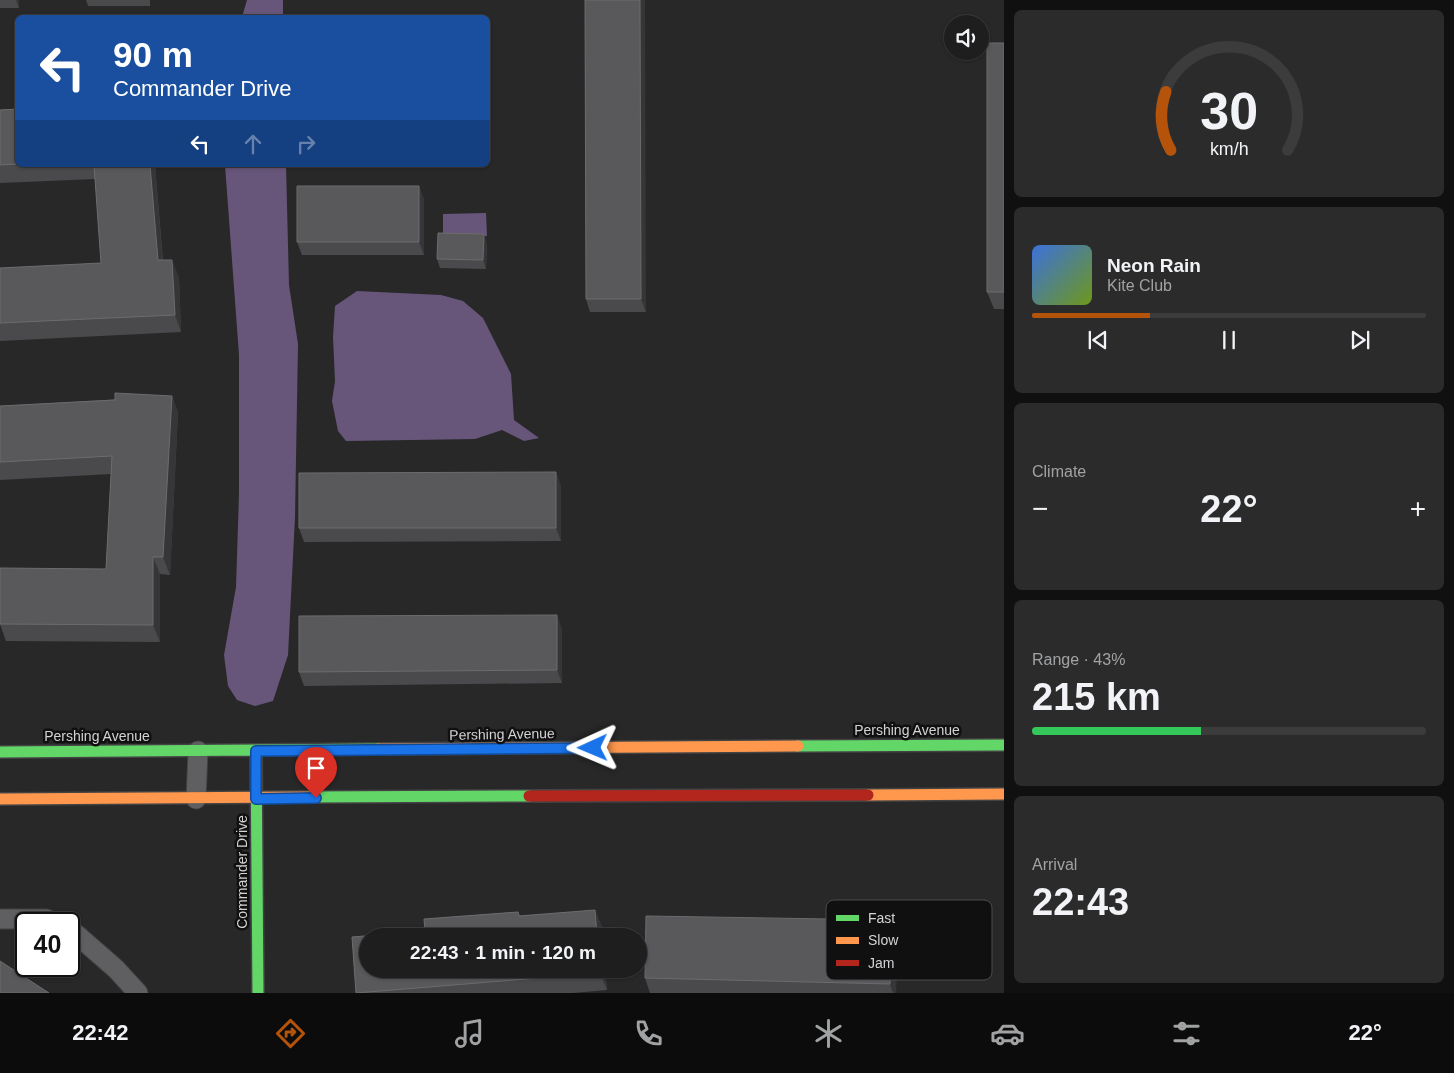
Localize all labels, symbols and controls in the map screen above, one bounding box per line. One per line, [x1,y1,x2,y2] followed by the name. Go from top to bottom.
[944,15,989,60] map controls
[944,15,989,60] button: sound
[30,35,95,100] icon: left
[113,35,193,74] text: 90 m
[113,76,292,101] text: Commander Drive
[1200,82,1258,140] text: 30
[186,130,214,158] icon: left
[239,130,267,158] icon: ahead
[292,130,320,158] icon: right
[1210,139,1248,159] text: km/h
[1107,255,1201,276] text: Neon Rain
[1107,277,1172,294] text: Kite Club
[1084,326,1112,354] icon: previous
[1215,326,1243,354] icon: pause
[1346,326,1374,354] icon: next
[1032,463,1086,480] text: Climate
[1200,488,1258,530] text: 22°
[1032,493,1048,524] text: −
[1410,493,1426,524] text: +
[1032,651,1125,668] text: Range · 43%
[1032,676,1161,718] text: 215 km
[566,721,618,773] position arrow
[854,722,960,738] street label: Pershing Avenue
[449,725,555,743] street label: Pershing Avenue
[44,728,150,744] street label: Pershing Avenue
[295,747,337,798] pin
[302,754,330,782] icon: arrive
[234,815,250,929] street label: Commander Drive
[1032,856,1077,873] text: Arrival
[1032,881,1129,923] text: 22:43
[826,900,992,980] legend
[868,910,895,926] text: Fast
[15,912,80,977] speed limit sign: 40
[868,932,899,948] text: Slow
[410,942,596,963] text: 22:43 · 1 min · 120 m
[868,955,894,971] text: Jam
[273,1016,308,1051] icon: directions
[452,1016,487,1051] icon: music
[631,1016,666,1051] icon: phone
[811,1016,846,1051] icon: climate
[990,1016,1025,1051] icon: car
[1169,1016,1204,1051] icon: filters
[72,1020,128,1045] text: 22:42
[1349,1020,1382,1045] text: 22°

